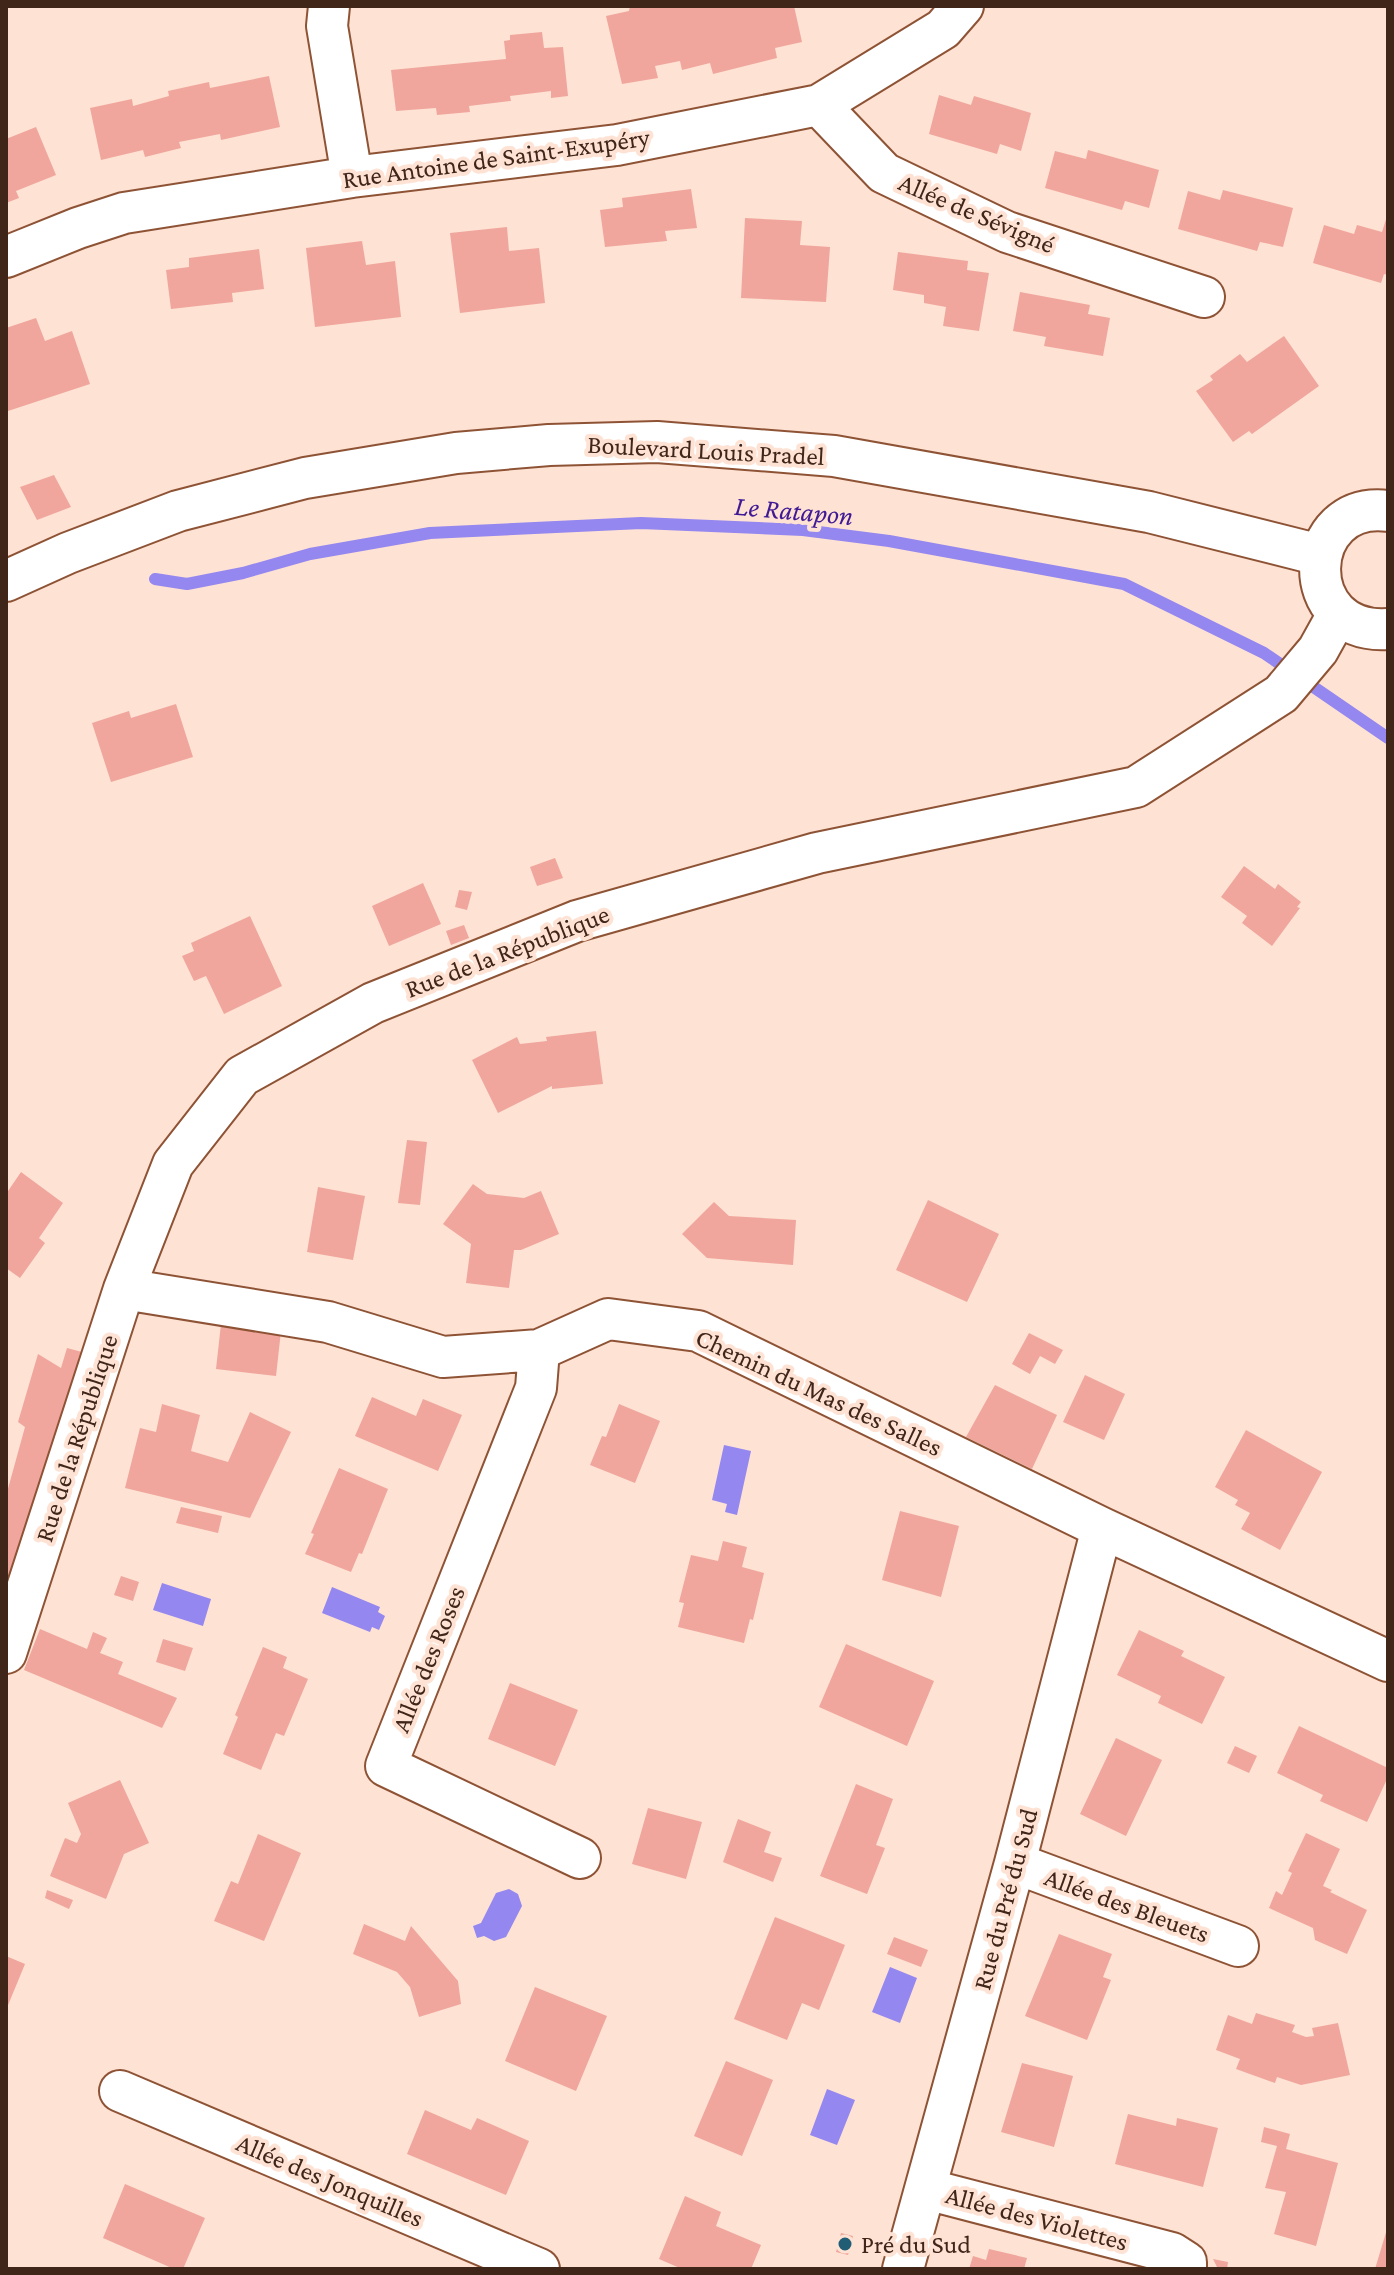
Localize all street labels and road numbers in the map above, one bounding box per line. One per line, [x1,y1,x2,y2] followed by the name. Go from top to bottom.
[341,122,653,194] street label: Rue Antoine de Saint-Exupéry
[895,168,1059,259] street label: Allée de Sévigné
[587,430,825,471] street label: Boulevard Louis Pradel
[401,899,613,1004] street label: Rue de la République
[691,1323,946,1462] street label: Chemin du Mas des Salles
[29,1331,124,1546] street label: Rue de la République
[386,1582,471,1737] street label: Allée des Roses
[967,1805,1044,1993] street label: Rue du Pré du Sud
[1041,1862,1213,1949] street label: Allée des Bleuets
[232,2128,428,2233] street label: Allée des Jonquilles
[943,2180,1131,2257] street label: Allée des Violettes

